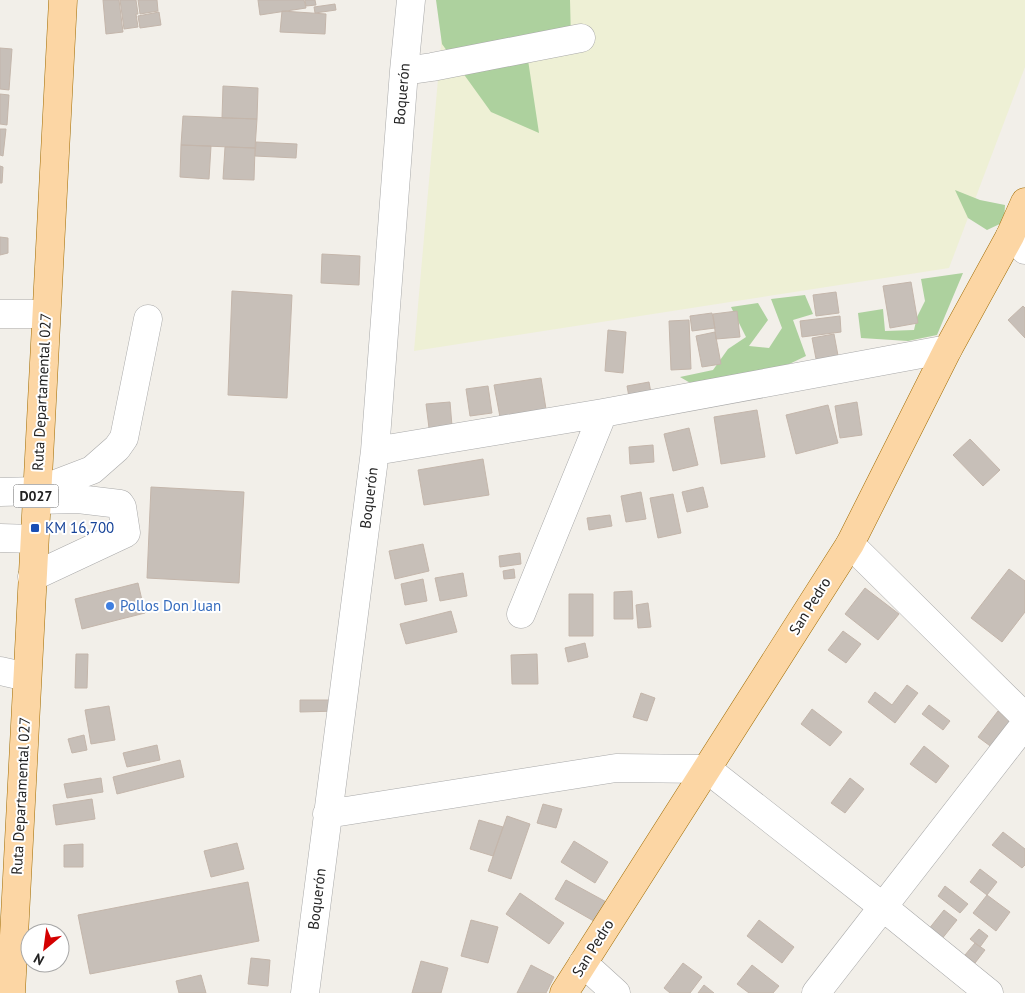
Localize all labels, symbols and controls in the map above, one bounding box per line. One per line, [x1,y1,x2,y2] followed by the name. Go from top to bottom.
[389,62,414,126] street label: Boquerón
[28,313,55,471] street label: Ruta Departamental 027
[355,466,382,530] street label: Boquerón
[14,484,58,508] road number: D027
[45,518,114,537] place label: KM 16,700
[29,522,41,534] marker: KM 16,700
[784,573,835,638] street label: San Pedro
[120,596,221,615] place label: Pollos Don Juan
[104,600,116,612] marker: Pollos Don Juan
[7,717,34,875] street label: Ruta Departamental 027
[303,867,330,931] street label: Boquerón
[567,915,618,980] street label: San Pedro
[20,923,70,973] north arrow
[30,949,47,969] text: N

